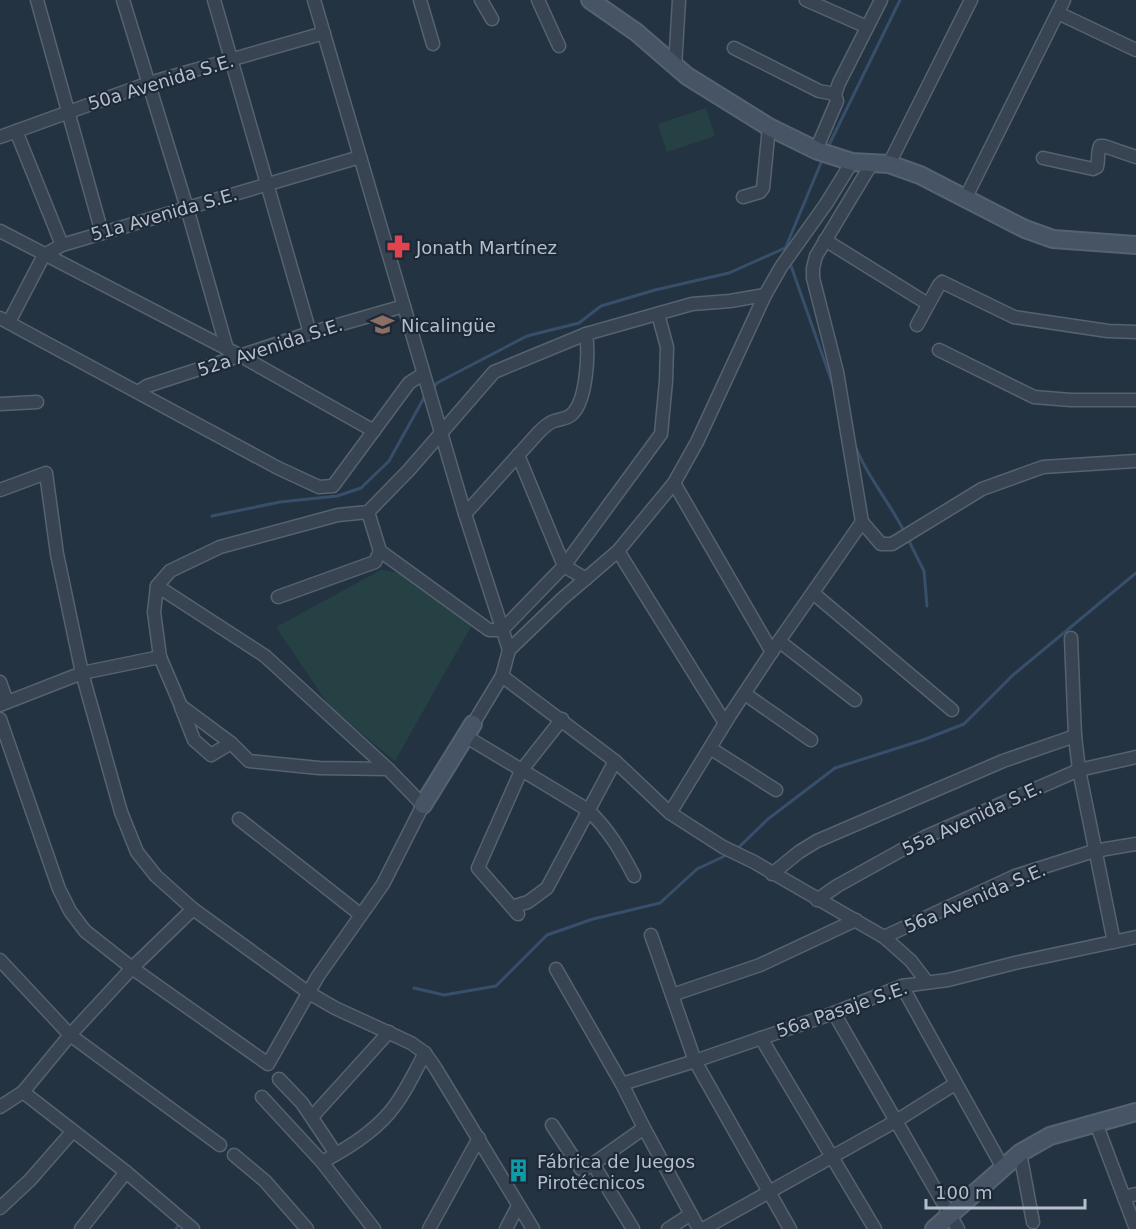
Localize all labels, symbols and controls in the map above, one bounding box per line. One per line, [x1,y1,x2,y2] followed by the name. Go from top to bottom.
[85,50,237,114] street label: 50a Avenida S.E.
[88,183,240,245] street label: 51a Avenida S.E.
[385,234,411,260] pharmacy icon: Jonath Martínez
[415,237,557,258] place label: Jonath Martínez
[370,312,396,338] school or university icon: Nicalingüe
[195,314,345,380] street label: 52a Avenida S.E.
[401,315,496,336] place label: Nicalingüe
[899,776,1045,860] street label: 55a Avenida S.E.
[901,859,1049,937] street label: 56a Avenida S.E.
[774,977,910,1041] street label: 56a Pasaje S.E.
[537,1151,695,1193] place label: Fábrica de Juegos Pirotécnicos
[506,1158,532,1184] building icon: Fábrica de Juegos Pirotécnicos
[926,1172,1085,1210] scale bar
[935,1182,993,1203] text: 100 m

